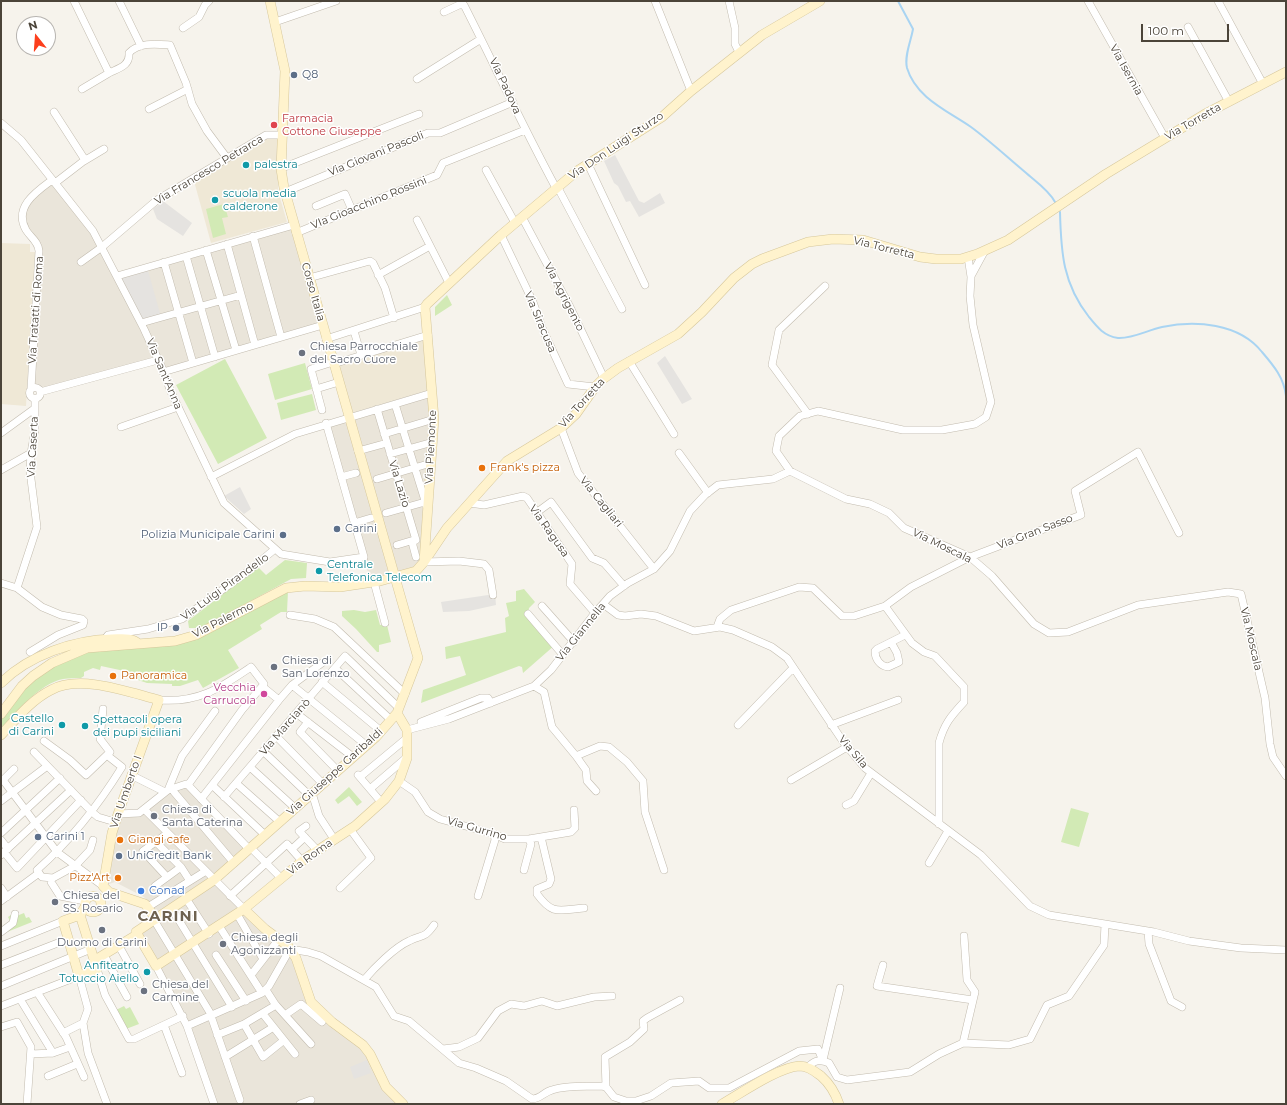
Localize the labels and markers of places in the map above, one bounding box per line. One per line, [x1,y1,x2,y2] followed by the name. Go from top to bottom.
[302,68,318,82] place label: Q8
[289,70,299,80] marker: Q8
[282,112,381,138] place label: Farmacia Cottone Giuseppe
[269,120,279,130] marker: Farmacia Cottone Giuseppe
[254,158,298,172] place label: palestra
[241,160,251,170] marker: palestra
[223,187,296,213] place label: scuola media calderone
[210,195,220,205] marker: scuola media calderone
[310,340,418,366] place label: Chiesa Parrocchiale del Sacro Cuore
[297,348,307,358] marker: Chiesa Parrocchiale del Sacro Cuore
[490,461,560,475] place label: Frank's pizza
[477,463,487,473] marker: Frank's pizza
[345,522,377,536] place label: Carini
[332,524,342,534] marker: Carini
[141,528,275,542] place label: Polizia Municipale Carini
[278,530,288,540] marker: Polizia Municipale Carini
[327,558,432,584] place label: Centrale Telefonica Telecom
[314,566,324,576] marker: Centrale Telefonica Telecom
[157,621,168,635] place label: IP
[171,623,181,633] marker: IP
[282,654,350,680] place label: Chiesa di San Lorenzo
[269,662,279,672] marker: Chiesa di San Lorenzo
[121,669,187,683] place label: Panoramica
[108,671,118,681] marker: Panoramica
[203,681,256,707] place label: Vecchia Carrucola
[259,689,269,699] marker: Vecchia Carrucola
[9,712,54,738] place label: Castello di Carini
[93,713,182,739] place label: Spettacoli opera dei pupi siciliani
[57,720,67,730] marker: Castello di Carini
[80,721,90,731] marker: Spettacoli opera dei pupi siciliani
[162,803,243,829] place label: Chiesa di Santa Caterina
[149,811,159,821] marker: Chiesa di Santa Caterina
[46,830,85,844] place label: Carini 1
[33,832,43,842] marker: Carini 1
[128,833,190,847] place label: Giangi cafe
[115,835,125,845] marker: Giangi cafe
[127,849,211,863] place label: UniCredit Bank
[114,851,124,861] marker: UniCredit Bank
[69,871,110,885] place label: Pizz'Art
[113,873,123,883] marker: Pizz'Art
[149,884,185,898] place label: Conad
[136,886,146,896] marker: Conad
[63,889,123,915] place label: Chiesa del SS. Rosario
[50,897,60,907] marker: Chiesa del SS. Rosario
[97,925,107,935] marker: Duomo di Carini
[231,931,298,957] place label: Chiesa degli Agonizzanti
[57,936,147,950] place label: Duomo di Carini
[218,939,228,949] marker: Chiesa degli Agonizzanti
[59,959,139,985] place label: Anfiteatro Totuccio Aiello
[142,967,152,977] marker: Anfiteatro Totuccio Aiello
[152,978,209,1004] place label: Chiesa del Carmine
[139,986,149,996] marker: Chiesa del Carmine

